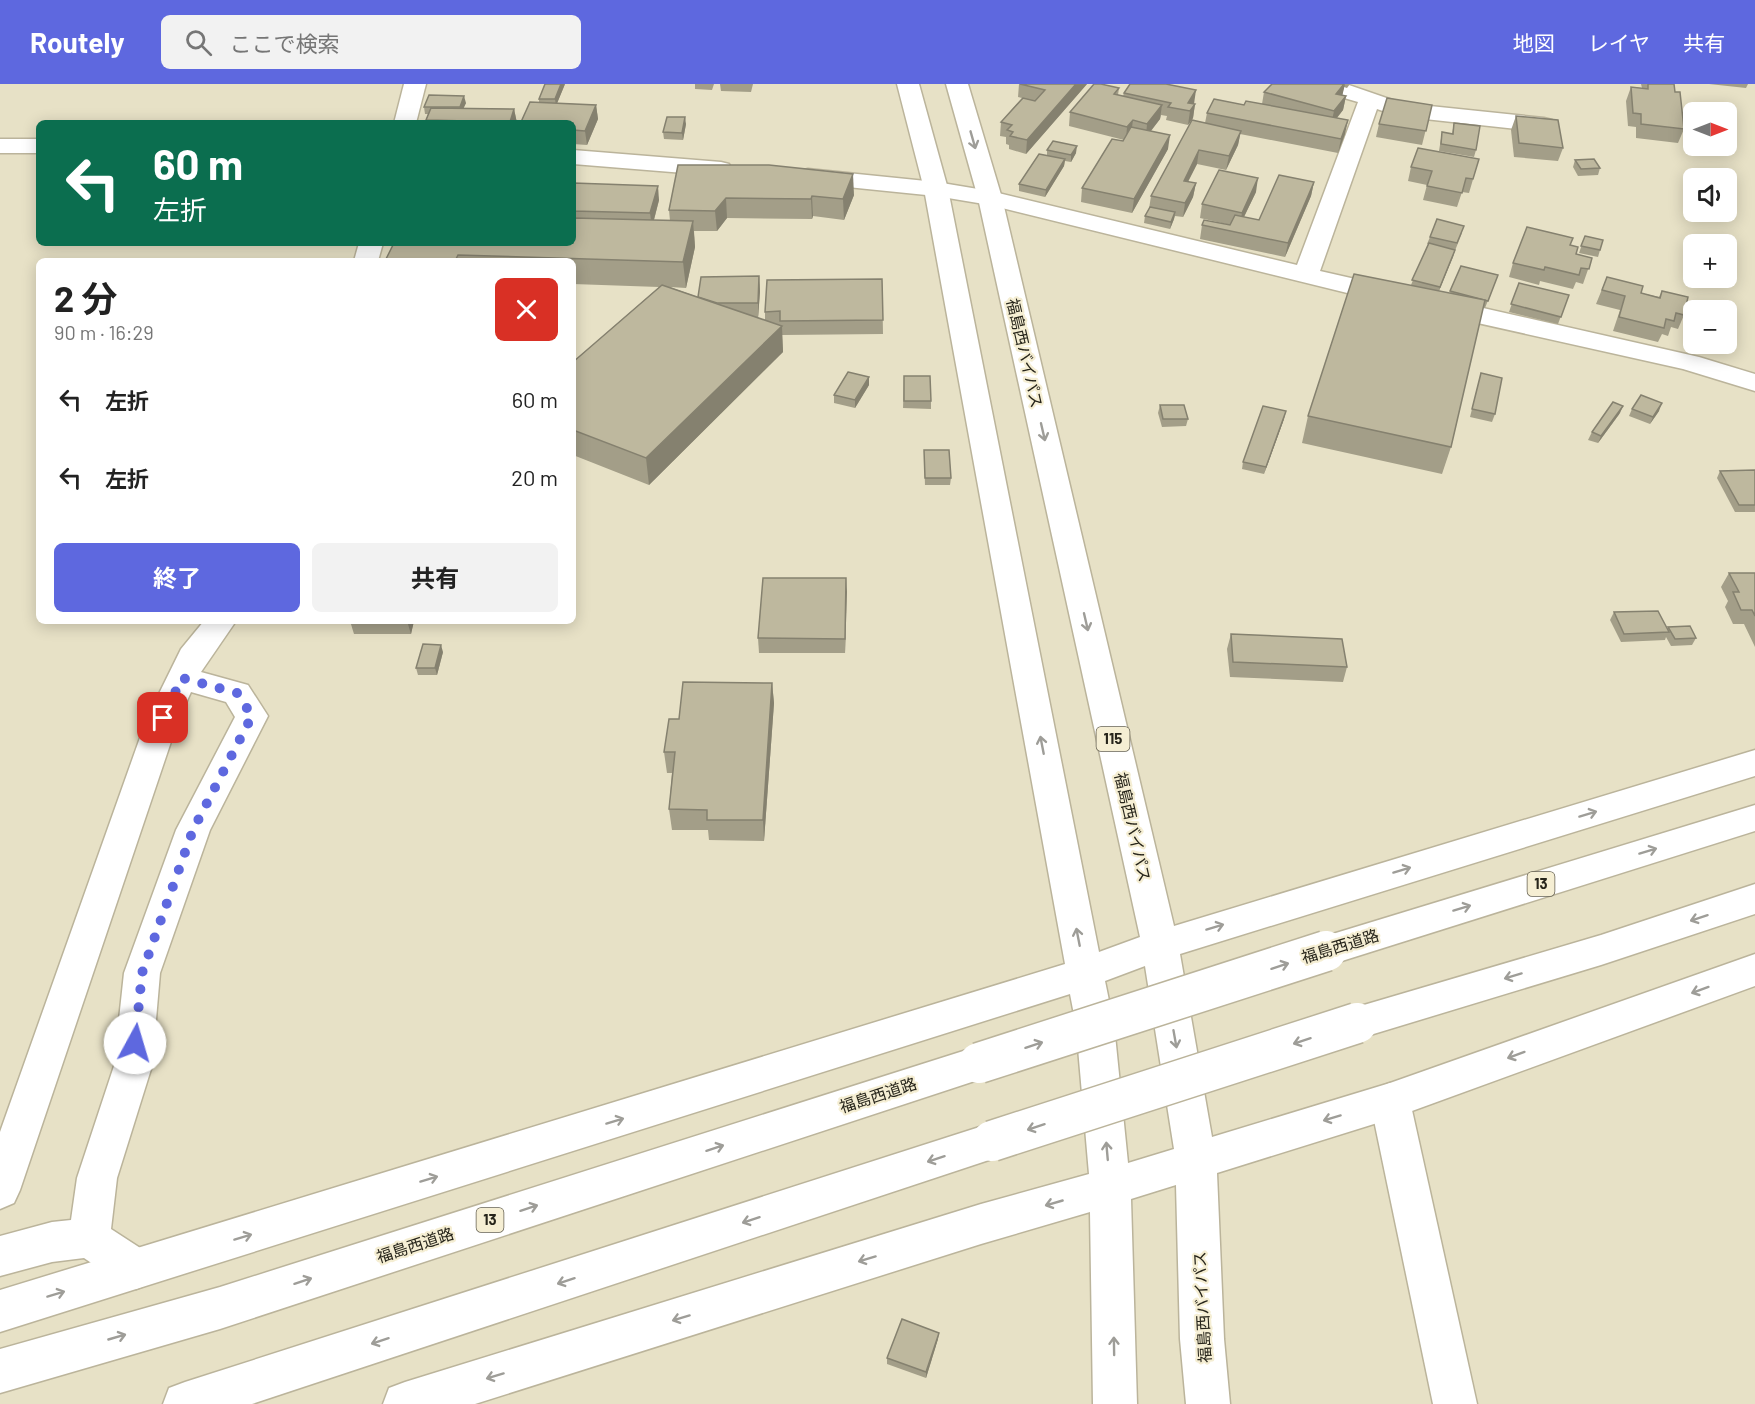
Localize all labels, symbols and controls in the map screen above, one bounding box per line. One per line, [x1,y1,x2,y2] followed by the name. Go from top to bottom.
[161,15,581,69] search box
[30,25,125,59] text: Routely
[182,26,215,59] icon: search
[230,30,340,56] text: ここで検索
[1513,30,1555,55] text: 地図
[1588,30,1650,55] text: レイヤ
[1683,30,1725,55] text: 共有
[1683,102,1737,156] north arrow
[1683,102,1737,354] map controls
[968,130,979,149] one-way arrow
[153,138,243,188] text: 60 m
[54,144,132,222] icon: left
[1683,168,1737,222] button: sound
[153,193,207,225] text: 左折
[1683,234,1737,288] button: +
[54,276,117,319] text: 2 分
[495,278,558,341] button: close
[1004,296,1047,409] street label: 福島西バイパス
[1683,300,1737,354] button: −
[54,320,154,344] text: 90 m · 16:29
[54,383,87,416] icon: left
[512,386,558,412] text: 60 m
[105,387,149,413] text: 左折
[1038,422,1049,441] one-way arrow
[54,461,87,494] icon: left
[511,464,558,490] text: 20 m
[105,465,149,491] text: 左折
[54,543,300,612] button: 終了
[312,543,558,612] button: 共有
[1081,612,1092,631] one-way arrow
[137,692,188,743] pin
[146,701,179,734] icon: arrive
[1096,727,1130,751] road number: 115
[1036,736,1047,756] one-way arrow
[1112,770,1155,883] street label: 福島西バイパス
[1579,808,1598,819] one-way arrow
[1638,845,1657,856] one-way arrow
[1392,864,1411,875] one-way arrow
[1528,872,1554,896] road number: 13
[1452,902,1471,913] one-way arrow
[1690,913,1709,924] one-way arrow
[1205,921,1224,932] one-way arrow
[1299,925,1381,966] street label: 福島西道路
[1073,927,1084,947] one-way arrow
[1270,959,1289,970] one-way arrow
[1504,971,1523,982] one-way arrow
[1691,985,1710,996] one-way arrow
[103,1011,167,1075] position arrow
[1170,1028,1181,1048] one-way arrow
[1293,1036,1312,1047] one-way arrow
[1024,1039,1043,1050] one-way arrow
[1507,1051,1526,1062] one-way arrow
[837,1073,919,1116] street label: 福島西道路
[1323,1113,1342,1124] one-way arrow
[605,1115,624,1126] one-way arrow
[1027,1122,1046,1133] one-way arrow
[1101,1141,1112,1161] one-way arrow
[705,1142,724,1153] one-way arrow
[927,1154,946,1165] one-way arrow
[419,1173,438,1184] one-way arrow
[1045,1198,1064,1209] one-way arrow
[519,1202,538,1213] one-way arrow
[476,1208,504,1232] road number: 13
[742,1215,761,1226] one-way arrow
[374,1223,456,1266] street label: 福島西道路
[233,1231,252,1242] one-way arrow
[1189,1251,1214,1363] street label: 福島西バイパス
[858,1254,877,1265] one-way arrow
[293,1275,312,1286] one-way arrow
[557,1276,576,1287] one-way arrow
[46,1288,65,1299] one-way arrow
[672,1313,691,1324] one-way arrow
[107,1331,126,1342] one-way arrow
[1108,1336,1120,1356] one-way arrow
[371,1337,390,1348] one-way arrow
[486,1371,505,1382] one-way arrow

